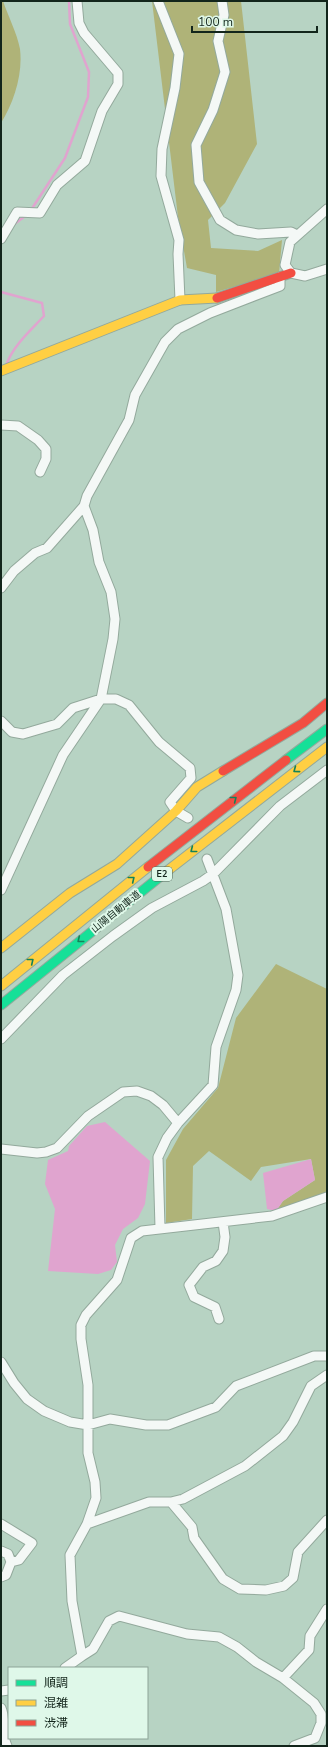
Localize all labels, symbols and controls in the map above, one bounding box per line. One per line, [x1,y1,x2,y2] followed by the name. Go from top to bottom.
[192,8,317,34] scale bar
[198,14,233,30] text: 100 m
[293,766,300,773] one-way arrow
[230,796,237,803] one-way arrow
[190,845,197,852] one-way arrow
[152,867,172,881] road number: E2
[128,877,135,884] one-way arrow
[88,888,144,936] street label: 山陽自動車道
[78,935,85,942] one-way arrow
[27,958,34,965] one-way arrow
[8,1667,148,1739] legend
[44,1675,68,1691] text: 順調
[44,1695,68,1711] text: 混雑
[44,1715,68,1731] text: 渋滞

